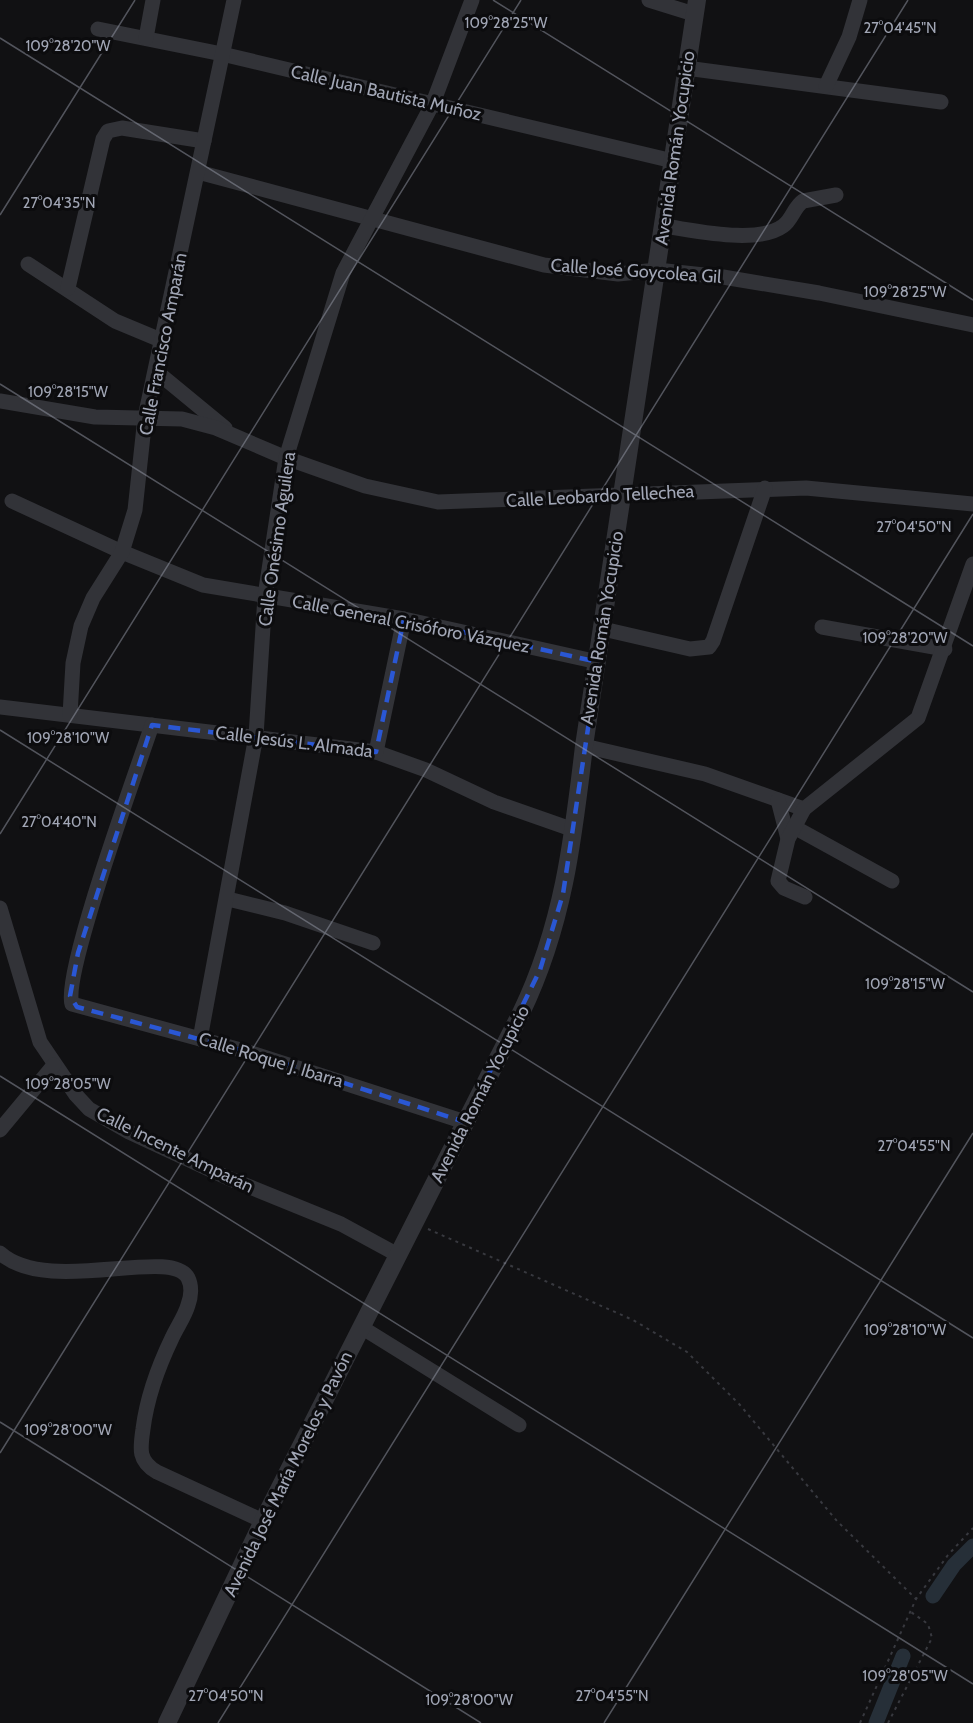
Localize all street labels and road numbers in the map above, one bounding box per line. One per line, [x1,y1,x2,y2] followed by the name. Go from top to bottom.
[650,49,700,246] street label: Avenida Román Yocupicio
[289,60,484,126] street label: Calle Juan Bautista Muñoz
[135,251,191,437] street label: Calle Francisco Amparán
[550,254,723,288] street label: Calle José Goycolea Gil
[254,450,300,628] street label: Calle Onésimo Aguilera
[505,480,695,512] street label: Calle Leobardo Tellechea
[576,529,628,726] street label: Avenida Román Yocupicio
[290,590,532,658] street label: Calle General Crisóforo Vázquez
[214,721,374,763] street label: Calle Jesús L. Almada
[426,1002,534,1186] street label: Avenida Román Yocupicio
[196,1028,346,1093] street label: Calle Roque J. Ibarra
[93,1102,257,1198] street label: Calle Incente Amparán
[219,1348,357,1600] street label: Avenida José María Morelos y Pavón

